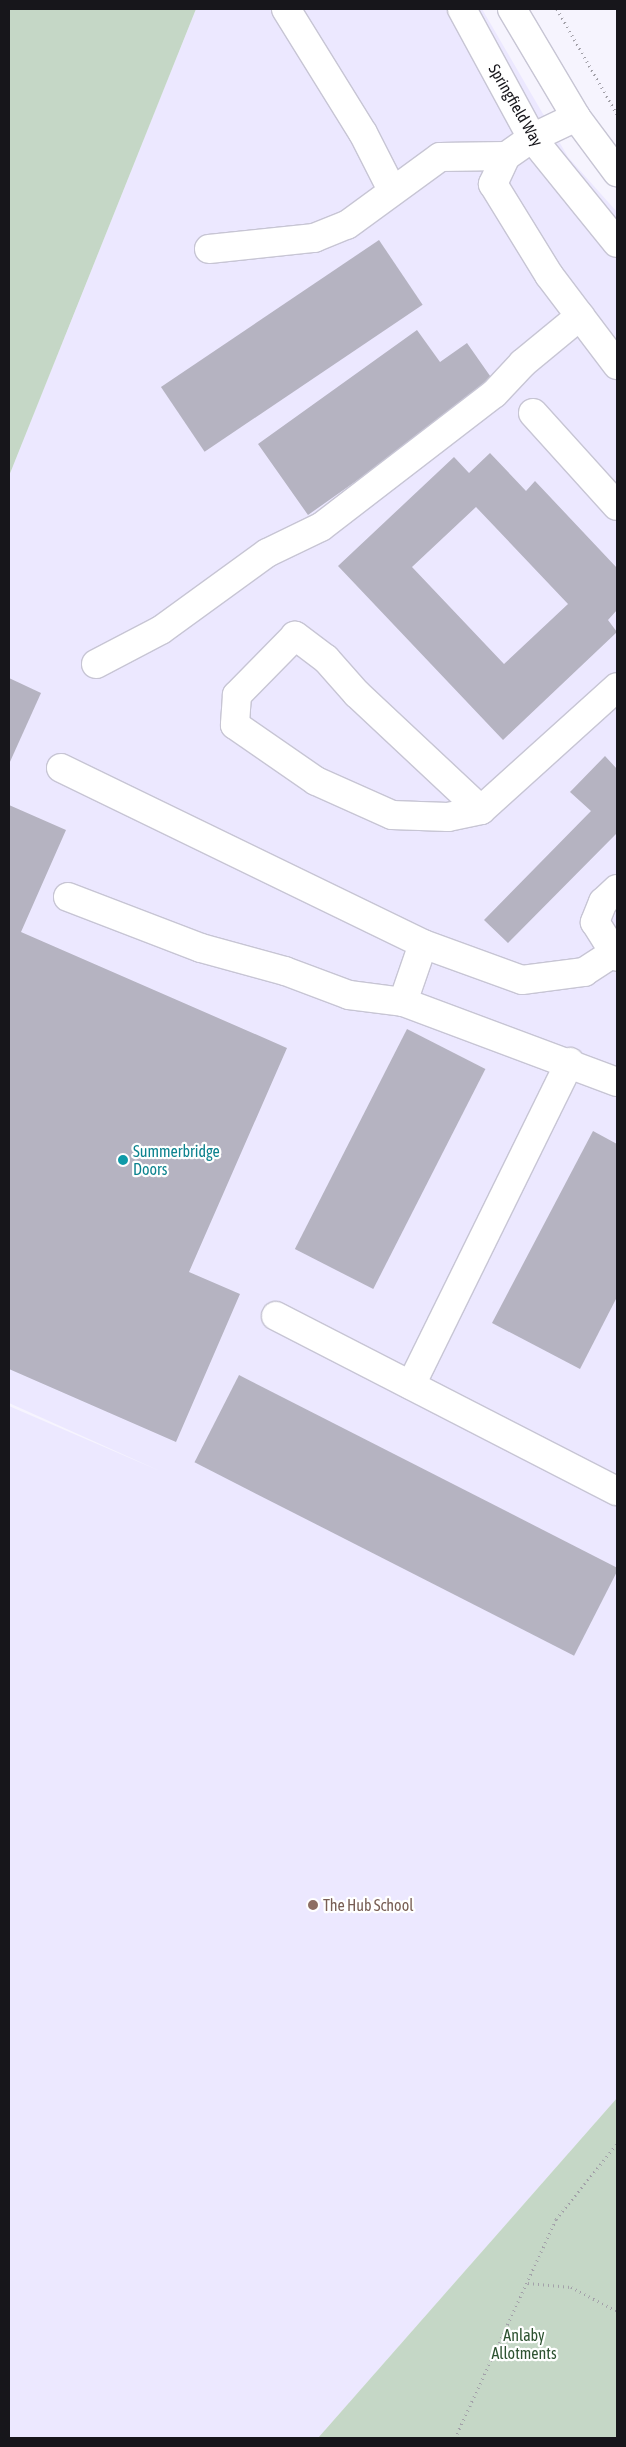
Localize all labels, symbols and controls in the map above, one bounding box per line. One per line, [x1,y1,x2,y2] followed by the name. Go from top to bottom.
[485,60,547,150] street label: Springfield Way
[133,1141,220,1179] place label: Summerbridge Doors
[117,1154,129,1166] marker: Summerbridge Doors
[323,1895,413,1915] place label: The Hub School
[307,1899,319,1911] marker: The Hub School
[491,2325,557,2363] park label: Anlaby Allotments

